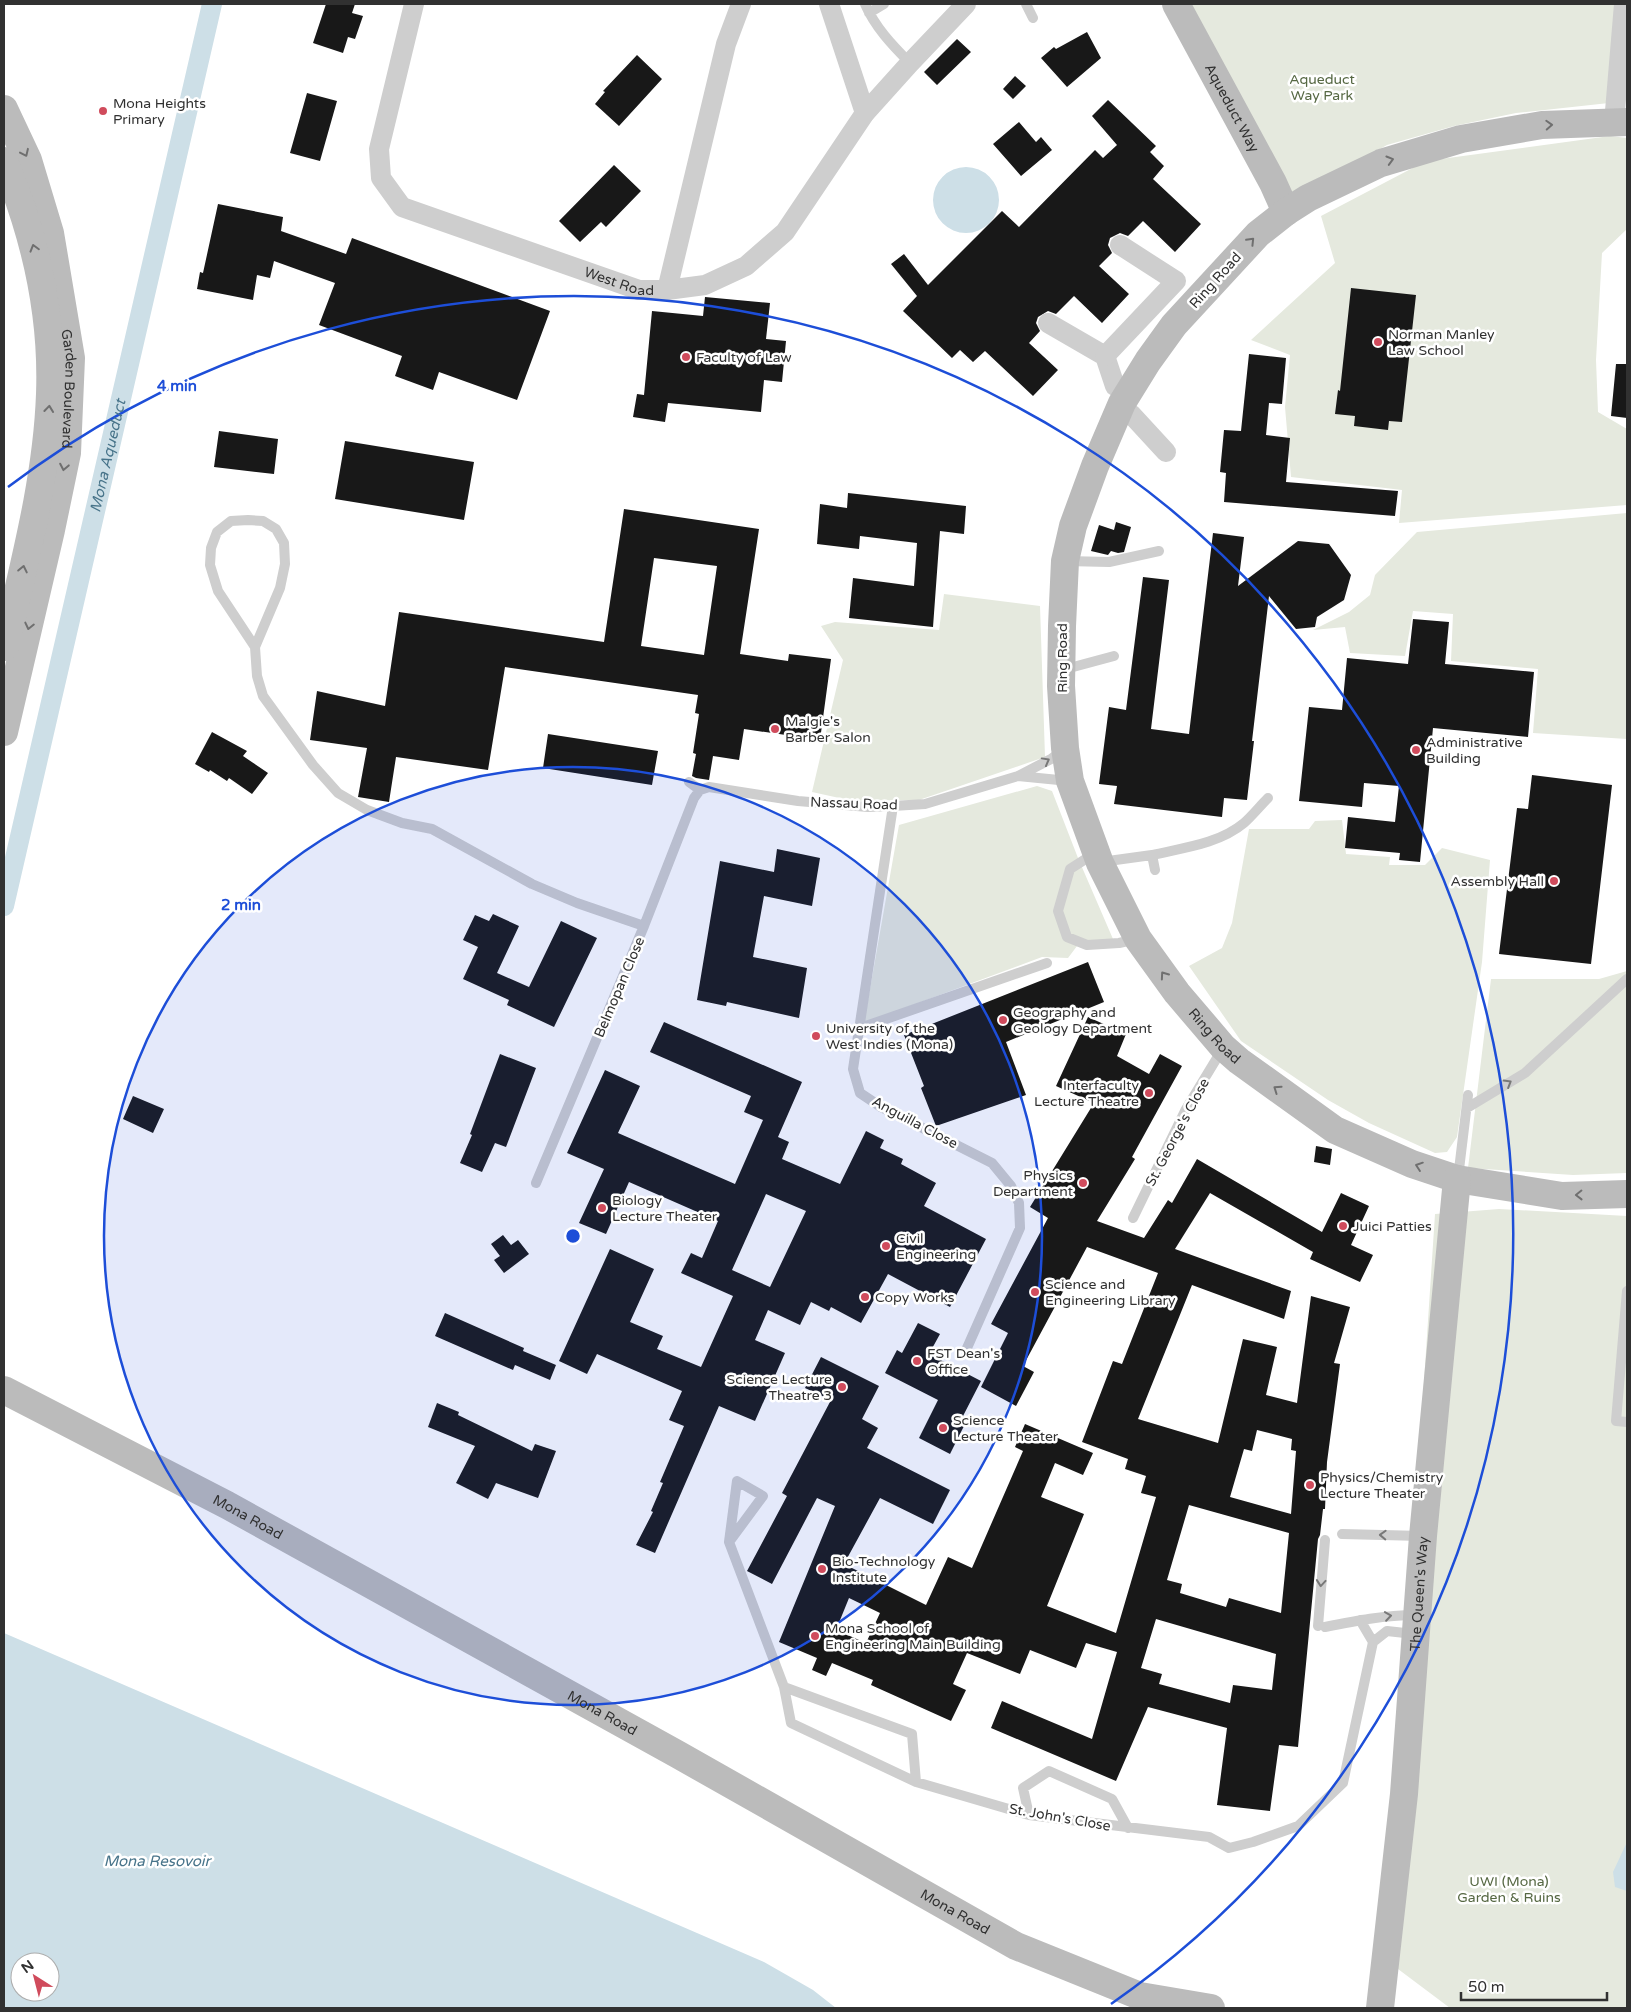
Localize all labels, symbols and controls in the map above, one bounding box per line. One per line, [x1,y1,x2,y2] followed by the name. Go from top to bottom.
[1201,61,1263,156] street label: Aqueduct Way
[1289,71,1356,104] park label: Aqueduct Way Park
[113,95,206,128] place label: Mona Heights Primary
[97,105,109,117] marker: Mona Heights Primary
[1545,120,1553,130] one-way arrow
[18,148,29,157] one-way arrow
[1386,155,1394,165] one-way arrow
[1245,238,1254,247] one-way arrow
[29,245,39,253] one-way arrow
[1186,249,1245,312] street label: Ring Road
[582,264,654,299] street label: West Road
[1388,326,1495,359] place label: Norman Manley Law School
[57,328,79,449] street label: Garden Boulevard
[1372,336,1384,348] marker: Norman Manley Law School
[696,349,792,366] place label: Faculty of Law
[680,351,692,363] marker: Faculty of Law
[157,377,197,395] text: 4 min
[86,395,130,514] water label: Mona Aqueduct
[43,405,54,413] one-way arrow
[59,462,69,471] one-way arrow
[17,565,27,574] one-way arrow
[24,621,35,630] one-way arrow
[1054,623,1071,693] street label: Ring Road
[785,713,871,746] place label: Malgie's Barber Salon
[769,723,781,735] marker: Malgie's Barber Salon
[1426,734,1523,767] place label: Administrative Building
[1410,744,1422,756] marker: Administrative Building
[1041,757,1050,767] one-way arrow
[810,793,898,814] street label: Nassau Road
[1450,873,1544,890] place label: Assembly Hall
[1548,875,1560,887] marker: Assembly Hall
[221,896,261,914] text: 2 min
[591,934,648,1040] street label: Belmopan Close
[1161,971,1170,981] one-way arrow
[1013,1004,1153,1037] place label: Geography and Geology Department
[1185,1005,1244,1068] street label: Ring Road
[997,1014,1009,1026] marker: Geography and Geology Department
[826,1020,953,1053] place label: University of the West Indies (Mona)
[810,1030,822,1042] marker: University of the West Indies (Mona)
[1142,1075,1213,1189] street label: St. George's Close
[1034,1077,1139,1110] place label: Interfaculty Lecture Theatre
[1503,1080,1512,1089] one-way arrow
[1273,1086,1283,1095] one-way arrow
[1143,1087,1155,1099] marker: Interfaculty Lecture Theatre
[869,1093,961,1152] street label: Anguilla Close
[1416,1162,1424,1172] one-way arrow
[993,1167,1074,1200] place label: Physics Department
[1077,1177,1089,1189] marker: Physics Department
[1574,1190,1582,1200] one-way arrow
[612,1192,718,1225] place label: Biology Lecture Theater
[596,1202,608,1214] marker: Biology Lecture Theater
[1353,1218,1432,1235] place label: Juici Patties
[1337,1220,1349,1232] marker: Juici Patties
[564,1227,582,1245] centre of rings
[896,1230,976,1263] place label: Civil Engineering
[880,1240,892,1252] marker: Civil Engineering
[1045,1276,1176,1309] place label: Science and Engineering Library
[1029,1286,1041,1298] marker: Science and Engineering Library
[875,1289,955,1306] place label: Copy Works
[859,1291,871,1303] marker: Copy Works
[927,1345,1000,1378] place label: FST Dean's Office
[911,1355,923,1367] marker: FST Dean's Office
[727,1371,832,1404] place label: Science Lecture Theatre 3
[836,1381,848,1393] marker: Science Lecture Theatre 3
[953,1412,1059,1445] place label: Science Lecture Theater
[937,1422,949,1434] marker: Science Lecture Theater
[1320,1469,1444,1502] place label: Physics/Chemistry Lecture Theater
[1304,1479,1316,1491] marker: Physics/Chemistry Lecture Theater
[210,1491,286,1543] street label: Mona Road
[1378,1530,1386,1540] one-way arrow
[1407,1535,1432,1652] street label: The Queen's Way
[832,1553,936,1586] place label: Bio-Technology Institute
[816,1563,828,1575] marker: Bio-Technology Institute
[1316,1579,1327,1587] one-way arrow
[1384,1611,1392,1622] one-way arrow
[825,1620,1001,1653] place label: Mona School of Engineering Main Building
[809,1630,821,1642] marker: Mona School of Engineering Main Building
[564,1687,640,1739] street label: Mona Road
[1008,1800,1112,1835] street label: St. John's Close
[104,1852,213,1870] water label: Mona Resovoir
[1457,1873,1561,1906] park label: UWI (Mona) Garden & Ruins
[917,1886,993,1938] street label: Mona Road
[10,1952,60,2002] north arrow
[18,1957,37,1977] text: N
[1461,1970,1607,2002] scale bar
[1468,1978,1505,1996] text: 50 m

